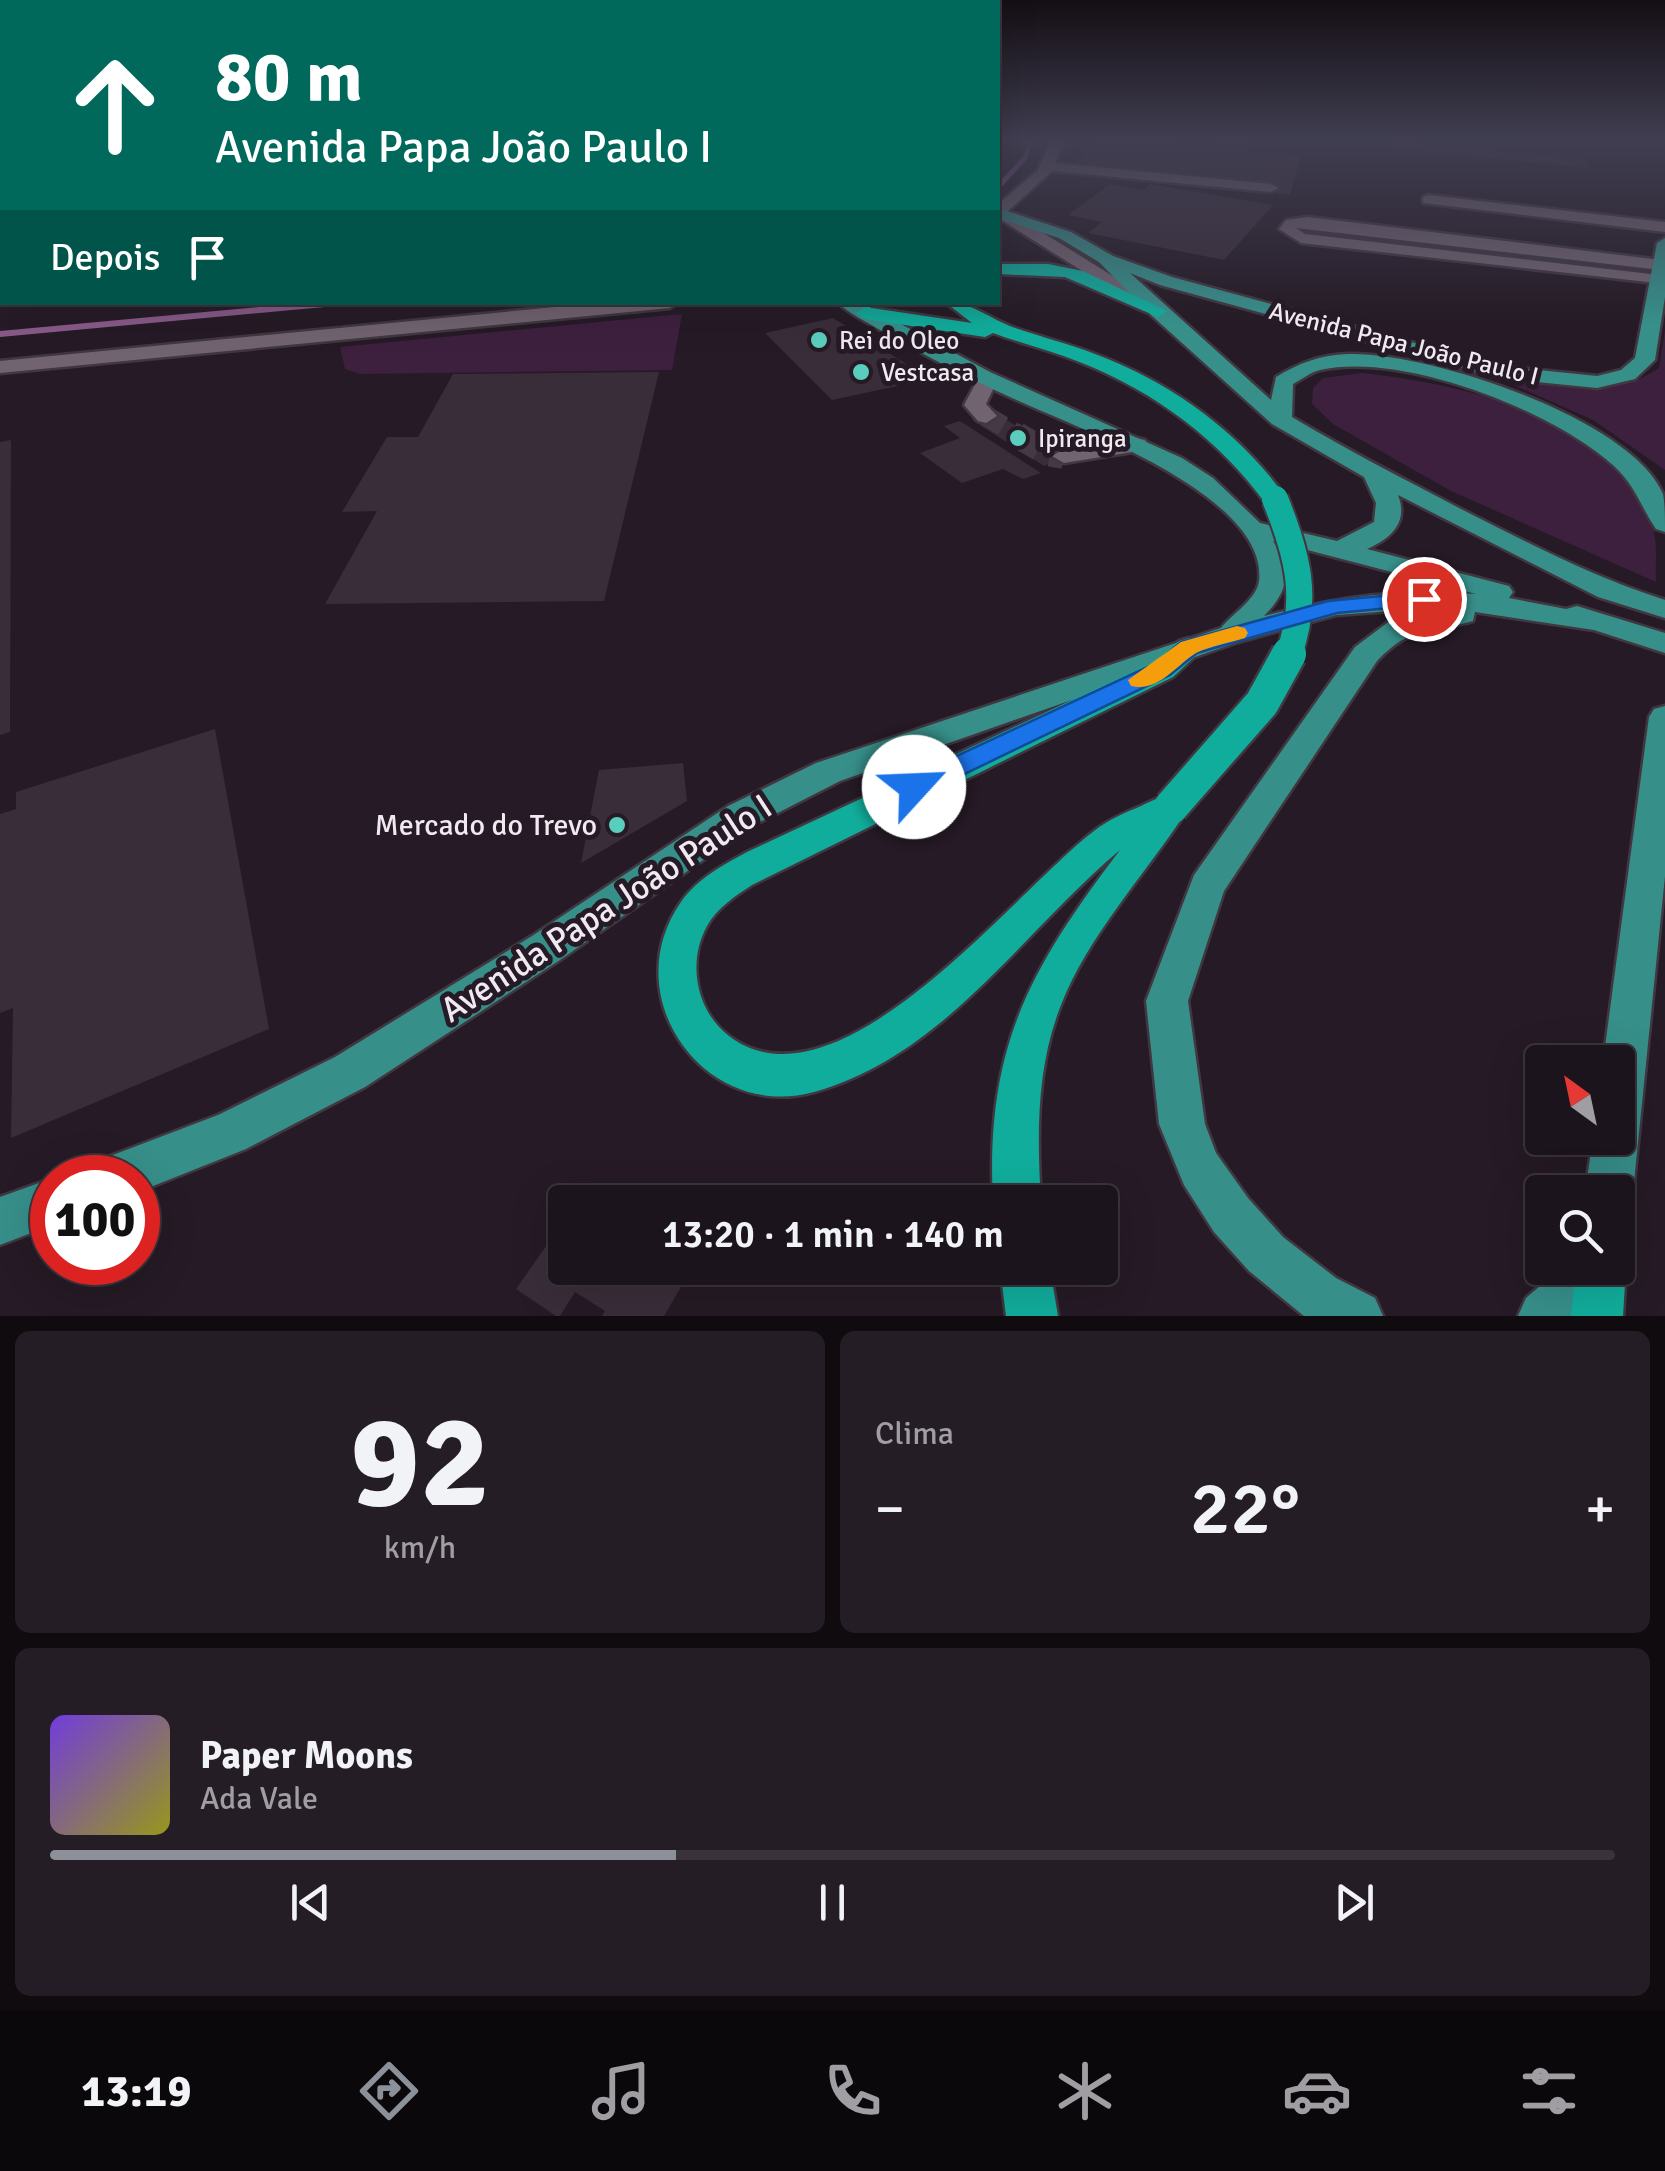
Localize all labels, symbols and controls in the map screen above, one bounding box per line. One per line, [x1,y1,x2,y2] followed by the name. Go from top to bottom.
[215,34,363,120] text: 80 m
[50,40,180,170] icon: ahead
[215,120,712,175] text: Avenida Papa João Paulo I
[180,230,235,285] icon: arrive
[50,234,160,281] text: Depois
[1266,295,1542,392] street label: Avenida Papa João Paulo I
[839,325,959,356] place label: Rei do Oleo
[808,329,830,351] marker: Rei do Oleo
[881,357,974,388] place label: Vestcasa
[850,361,872,383] marker: Vestcasa
[1038,423,1127,454] place label: Ipiranga
[1007,427,1029,449] marker: Ipiranga
[1382,557,1467,642] pin
[1397,572,1452,627] icon: arrive
[862,735,966,839] position arrow
[432,785,780,1032] street label: Avenida Papa João Paulo I
[375,807,597,844] place label: Mercado do Trevo
[606,814,628,836] marker: Mercado do Trevo
[1525,1045,1635,1155] north arrow
[1525,1045,1635,1285] map controls
[30,1155,160,1285] speed limit sign: 100
[1525,1175,1635,1285] button: search
[662,1211,1004,1258] text: 13:20 · 1 min · 140 m
[350,1383,490,1543] text: 92
[875,1414,954,1453] text: Clima
[1190,1462,1300,1555] text: 22°
[875,1475,905,1543] text: −
[1585,1475,1615,1543] text: +
[384,1528,456,1567] text: km/h
[200,1732,413,1779] text: Paper Moons
[200,1779,318,1818] text: Ada Vale
[283,1875,338,1930] icon: previous
[805,1875,860,1930] icon: pause
[1327,1875,1382,1930] icon: next
[354,2056,424,2126] icon: directions
[586,2056,656,2126] icon: music
[818,2056,888,2126] icon: phone
[1050,2056,1120,2126] icon: climate
[1282,2056,1352,2126] icon: car
[1514,2056,1584,2126] icon: filters
[81,2064,191,2119] text: 13:19

